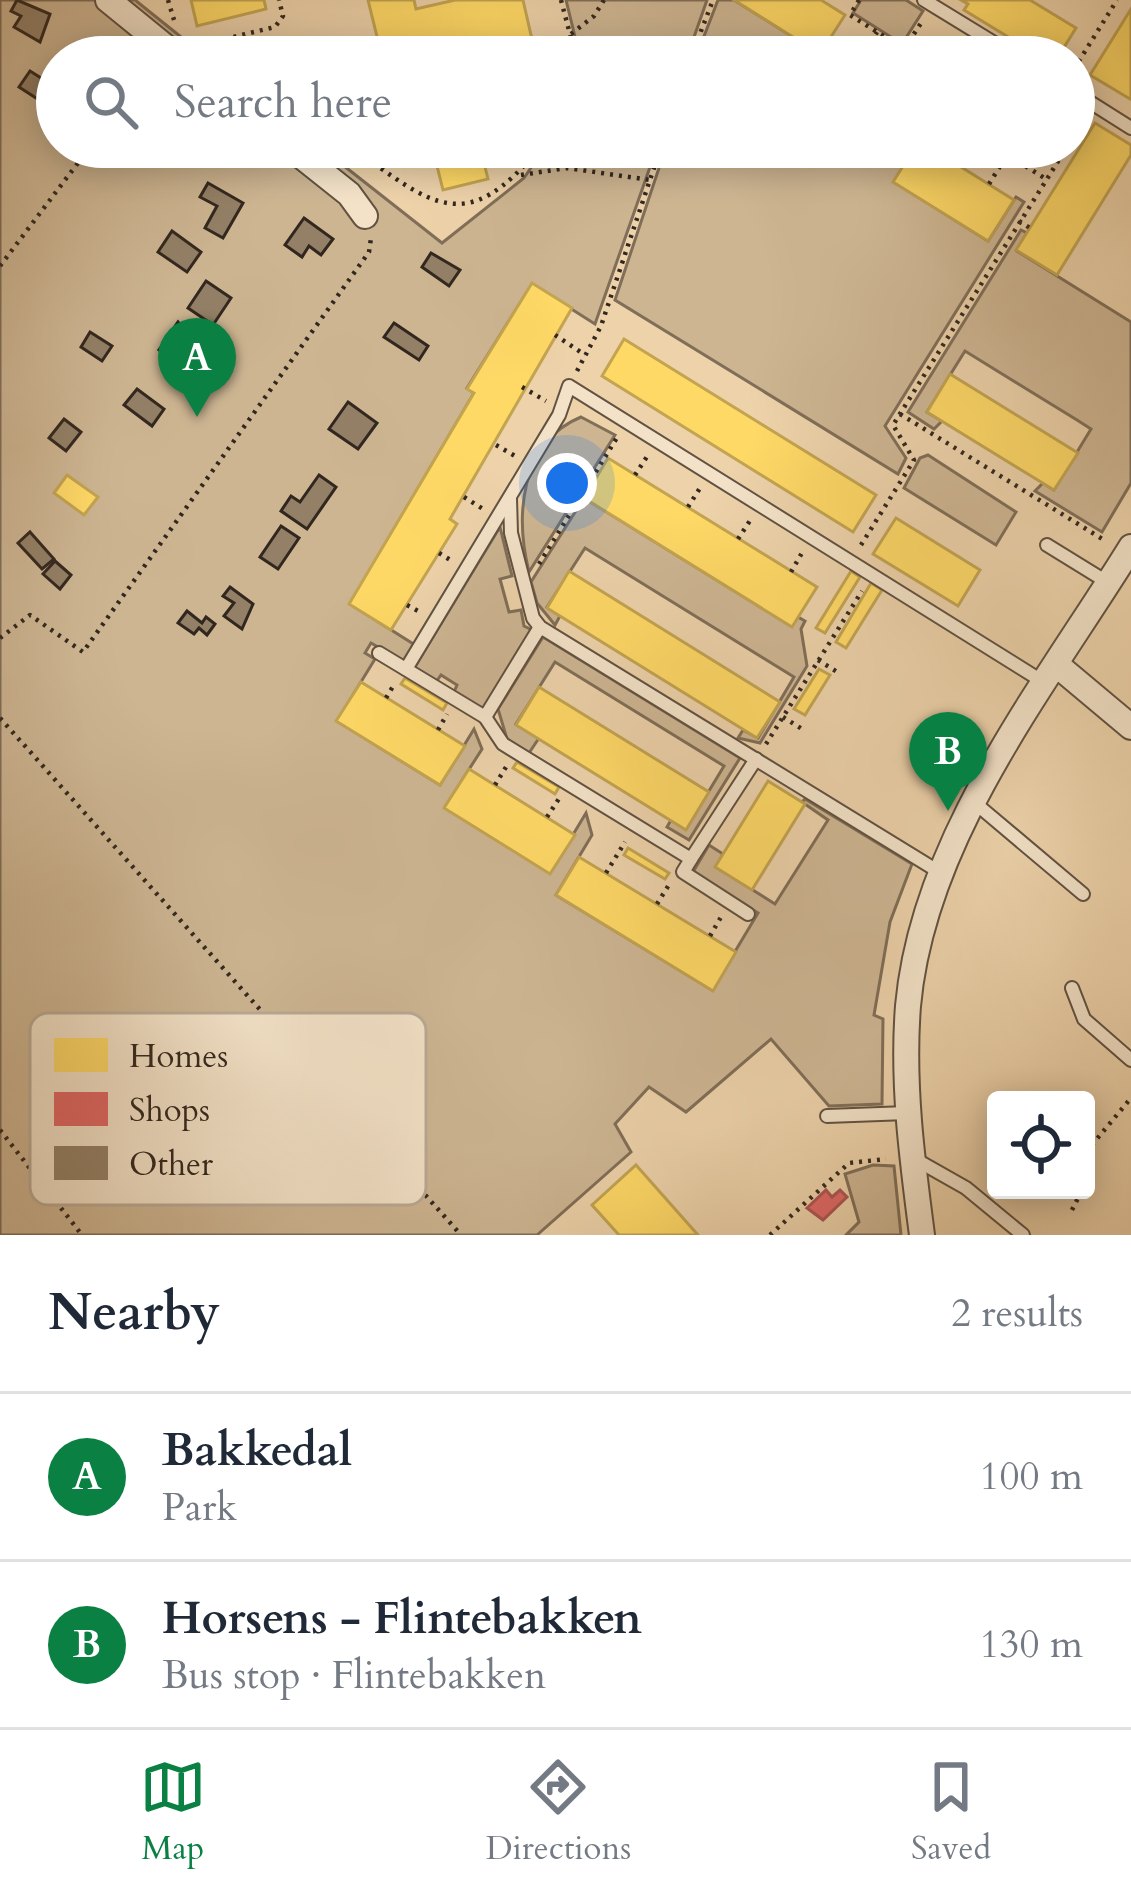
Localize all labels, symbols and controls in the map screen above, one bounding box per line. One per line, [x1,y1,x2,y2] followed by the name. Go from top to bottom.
[36,36,1095,168] search box
[78,69,144,135] icon: search
[174,72,392,133] text: Search here
[158,318,236,417] pin: A
[537,453,597,513] your location
[909,712,987,811] pin: B
[30,1013,426,1205] legend
[129,1034,228,1079] text: Homes
[129,1088,210,1133] text: Shops
[987,1091,1095,1199] map controls
[987,1091,1095,1199] button: locate
[129,1142,214,1187] text: Other
[48,1278,220,1348] text: Nearby
[951,1287,1083,1340] text: 2 results
[162,1420,352,1481] text: Bakkedal
[72,1450,102,1503] text: A
[980,1450,1083,1503] text: 100 m
[162,1481,237,1534] text: Park
[162,1588,642,1649] text: Horsens - Flintebakken
[73,1618,101,1671] text: B
[980,1618,1083,1671] text: 130 m
[162,1649,546,1702] text: Bus stop · Flintebakken
[140,1754,206,1871] tab: Map
[486,1754,631,1871] tab: Directions
[911,1754,991,1871] tab: Saved

